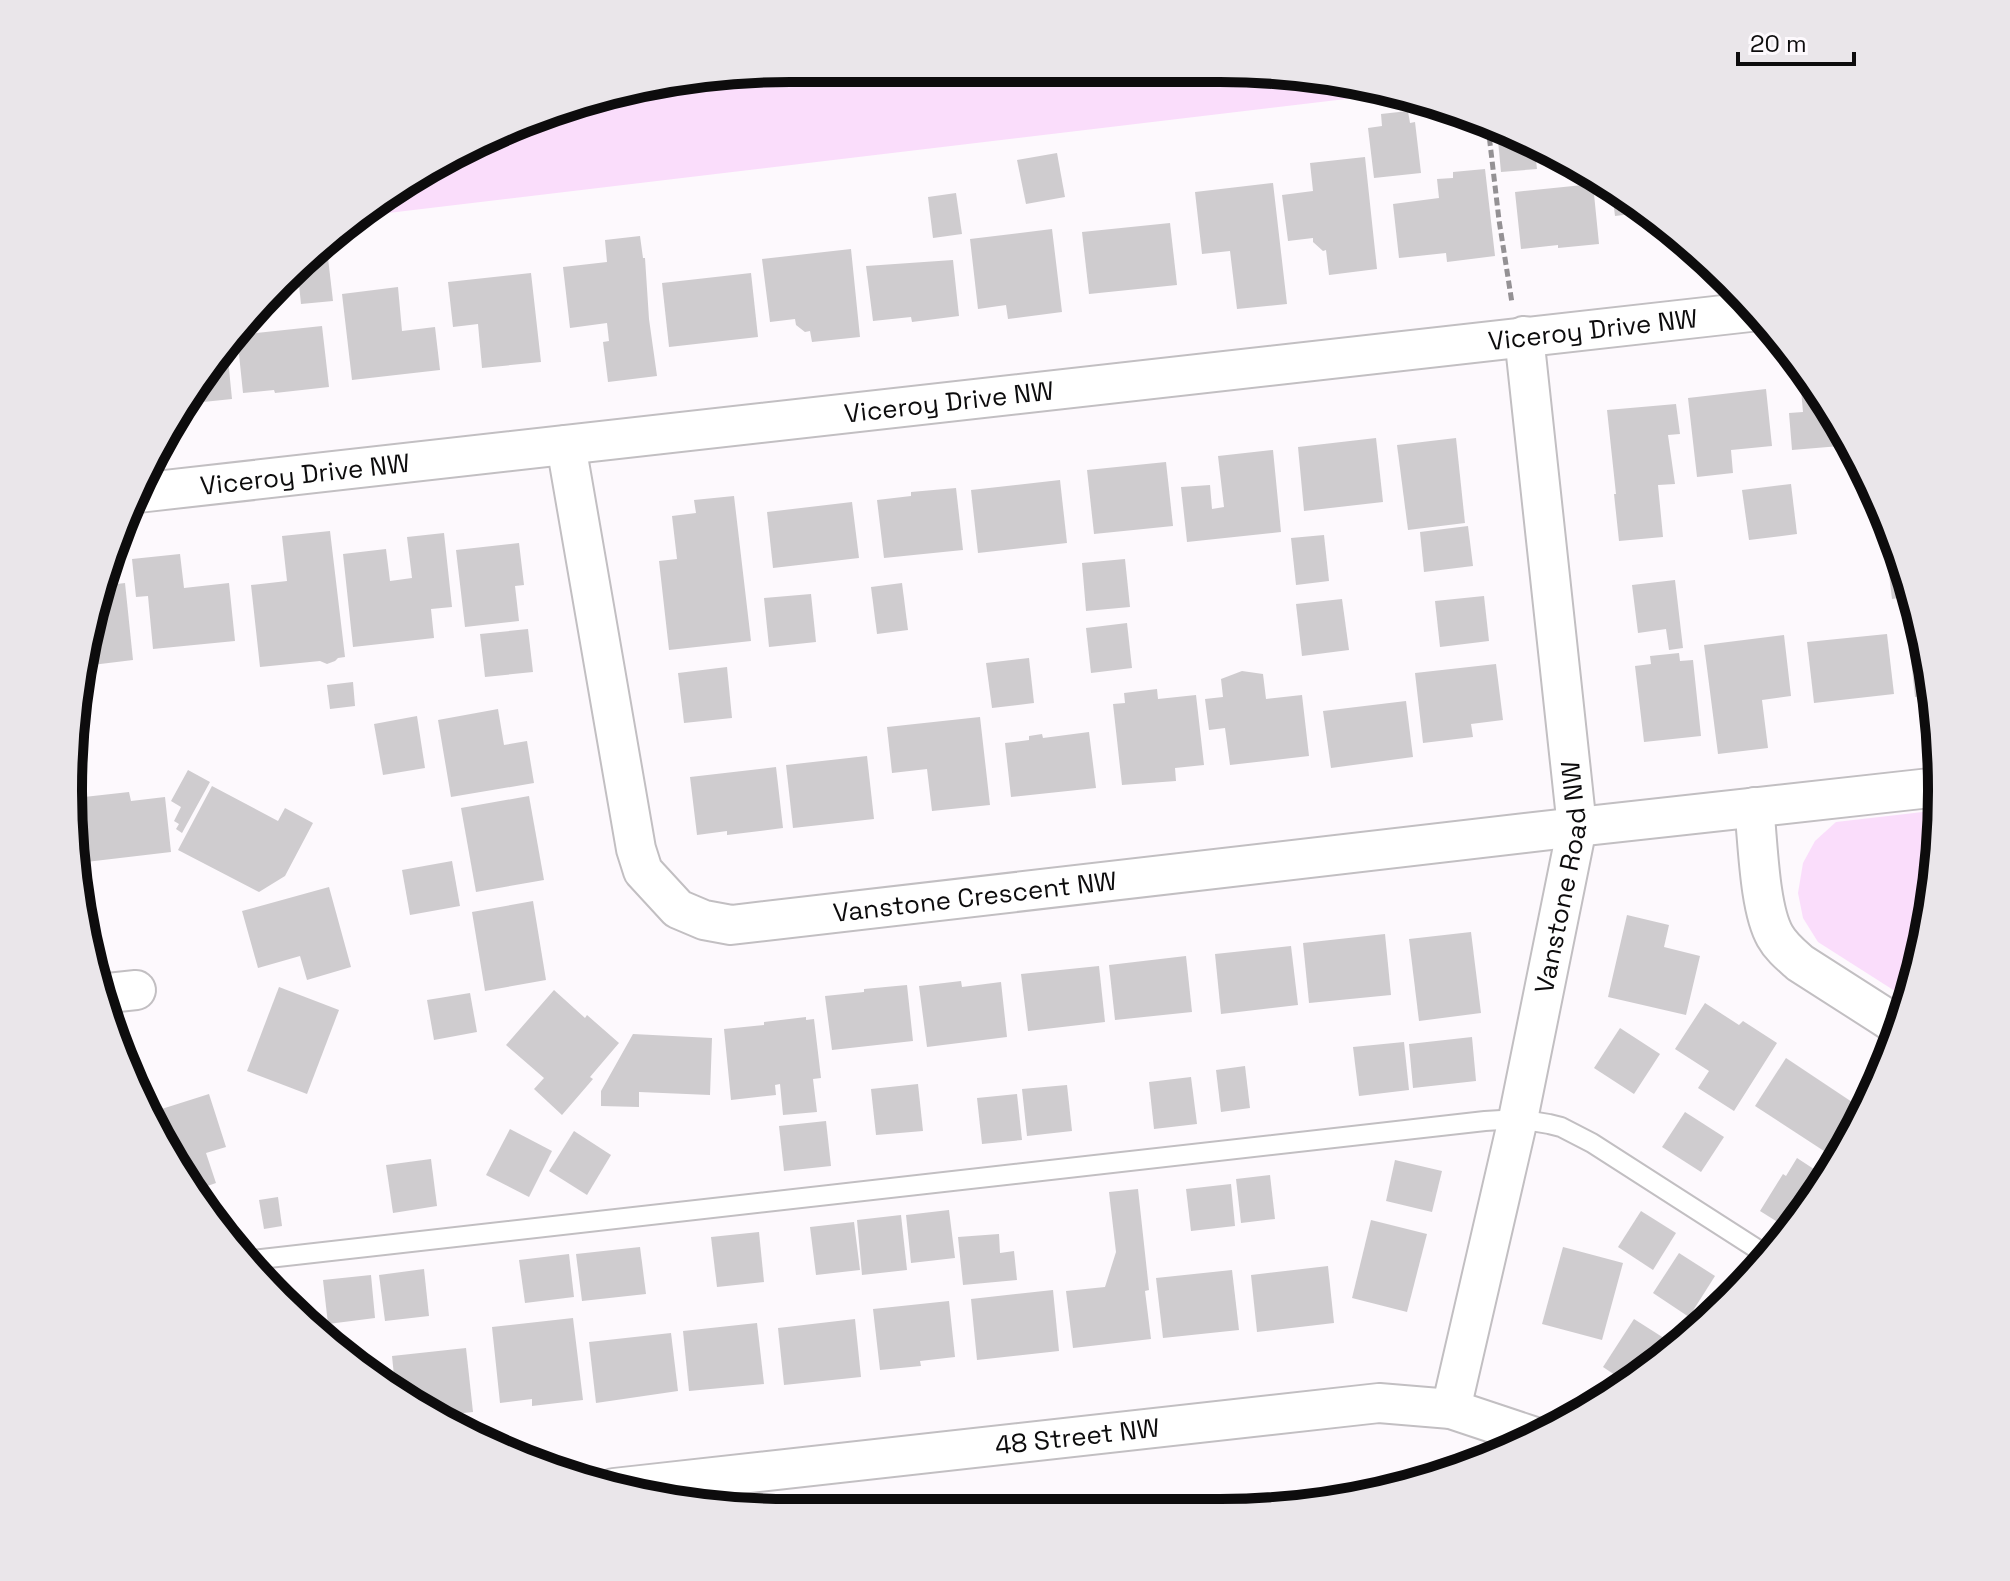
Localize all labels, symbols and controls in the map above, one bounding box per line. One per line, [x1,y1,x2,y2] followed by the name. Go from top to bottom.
[1738,16,1854,66] scale bar
[1750,28,1807,59] text: 20 m
[1486,301,1699,358] street label: Viceroy Drive NW
[842,373,1055,431] street label: Viceroy Drive NW
[198,446,411,503] street label: Viceroy Drive NW
[1527,759,1594,996] street label: Vanstone Road NW
[831,863,1119,930] street label: Vanstone Crescent NW
[993,1411,1161,1463] street label: 48 Street NW

